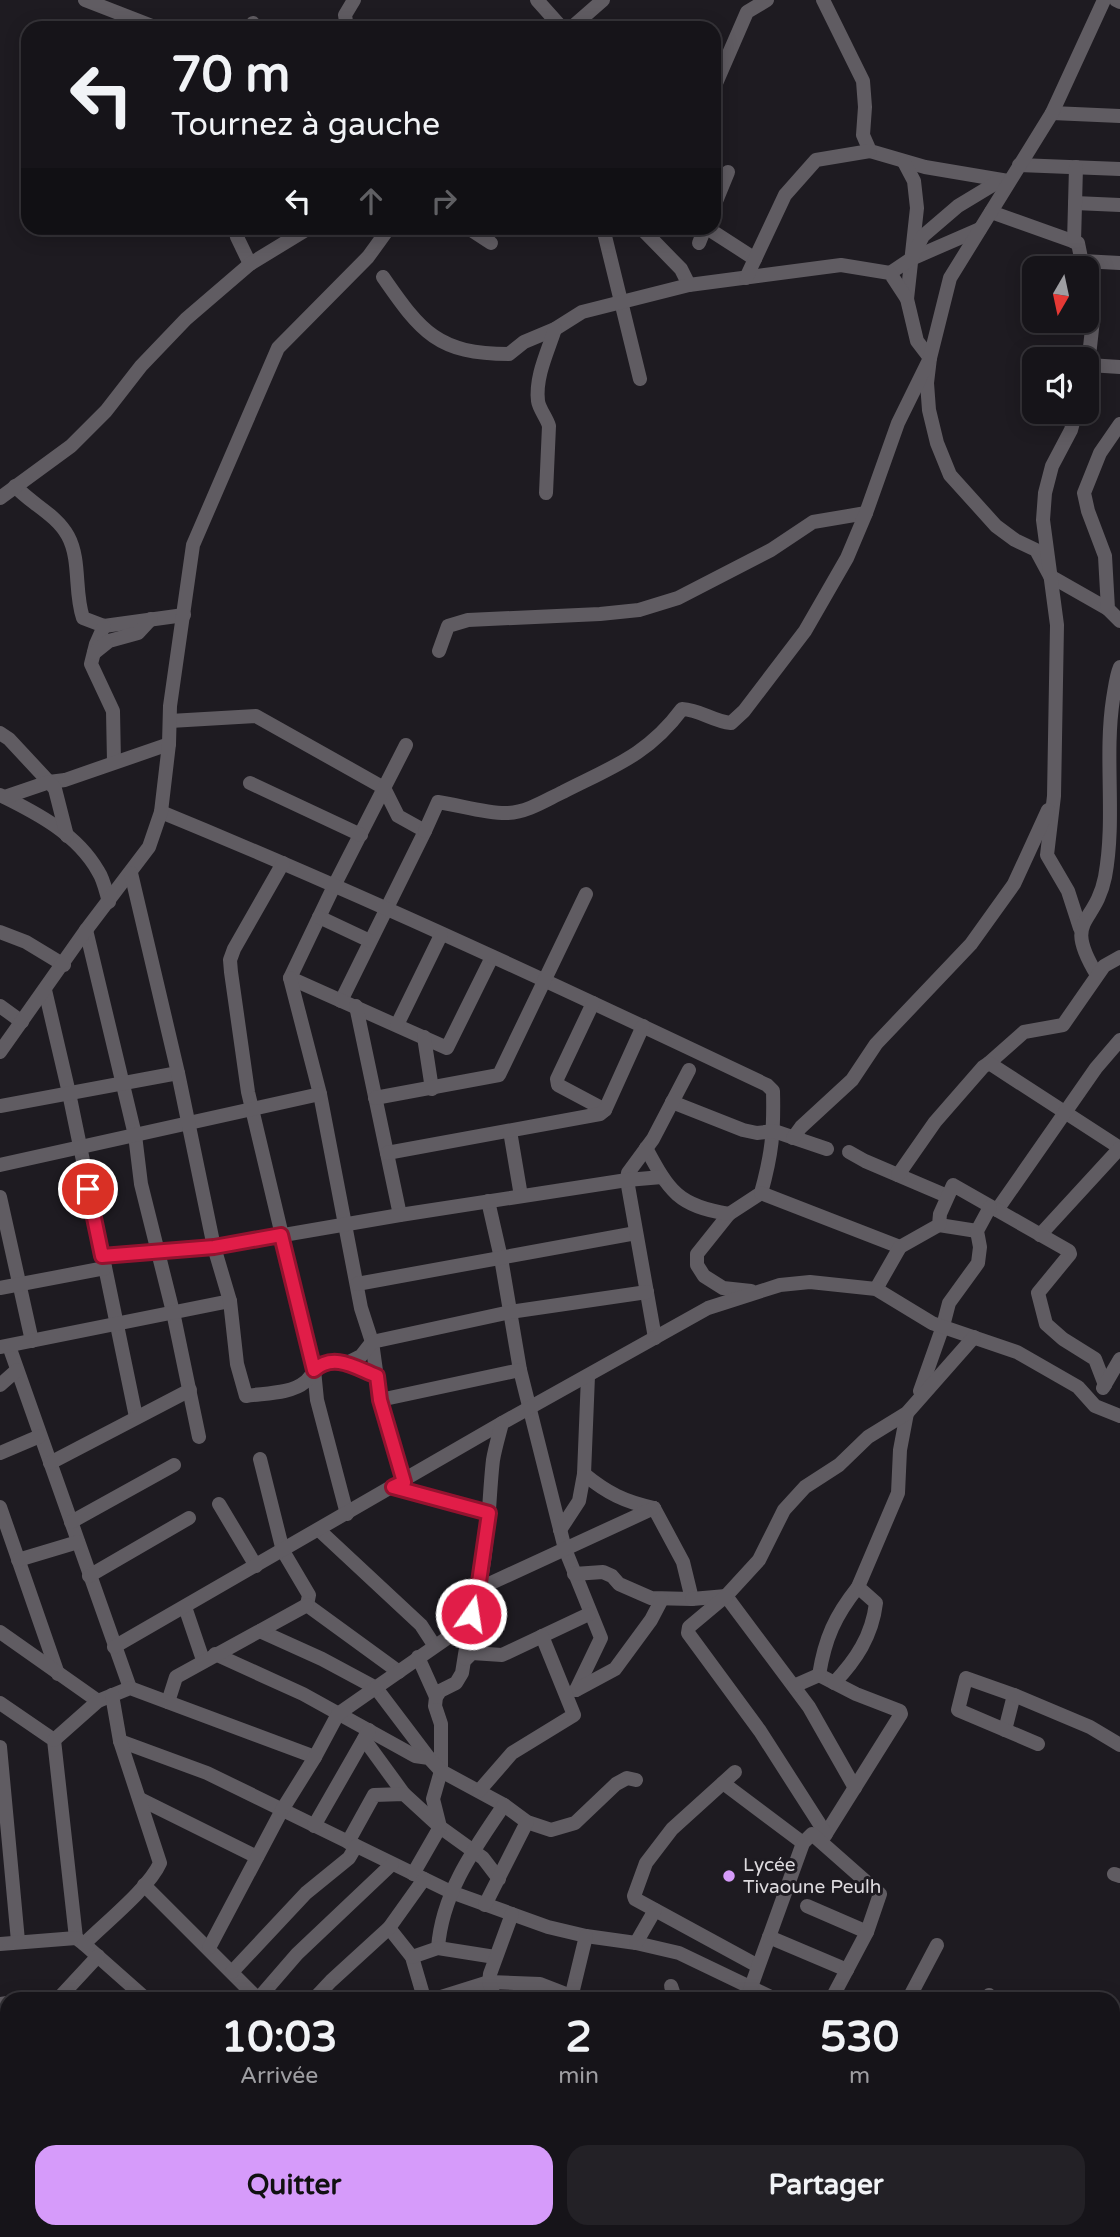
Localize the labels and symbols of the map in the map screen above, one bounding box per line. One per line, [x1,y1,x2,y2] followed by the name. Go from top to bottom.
[1022,256,1099,332] north arrow
[58,1159,118,1219] pin
[434,1577,508,1651] position arrow
[743,1854,881,1898] place label: Lycée Tivaoune Peulh
[721,1868,737,1884] marker: Lycée Tivaoune Peulh

